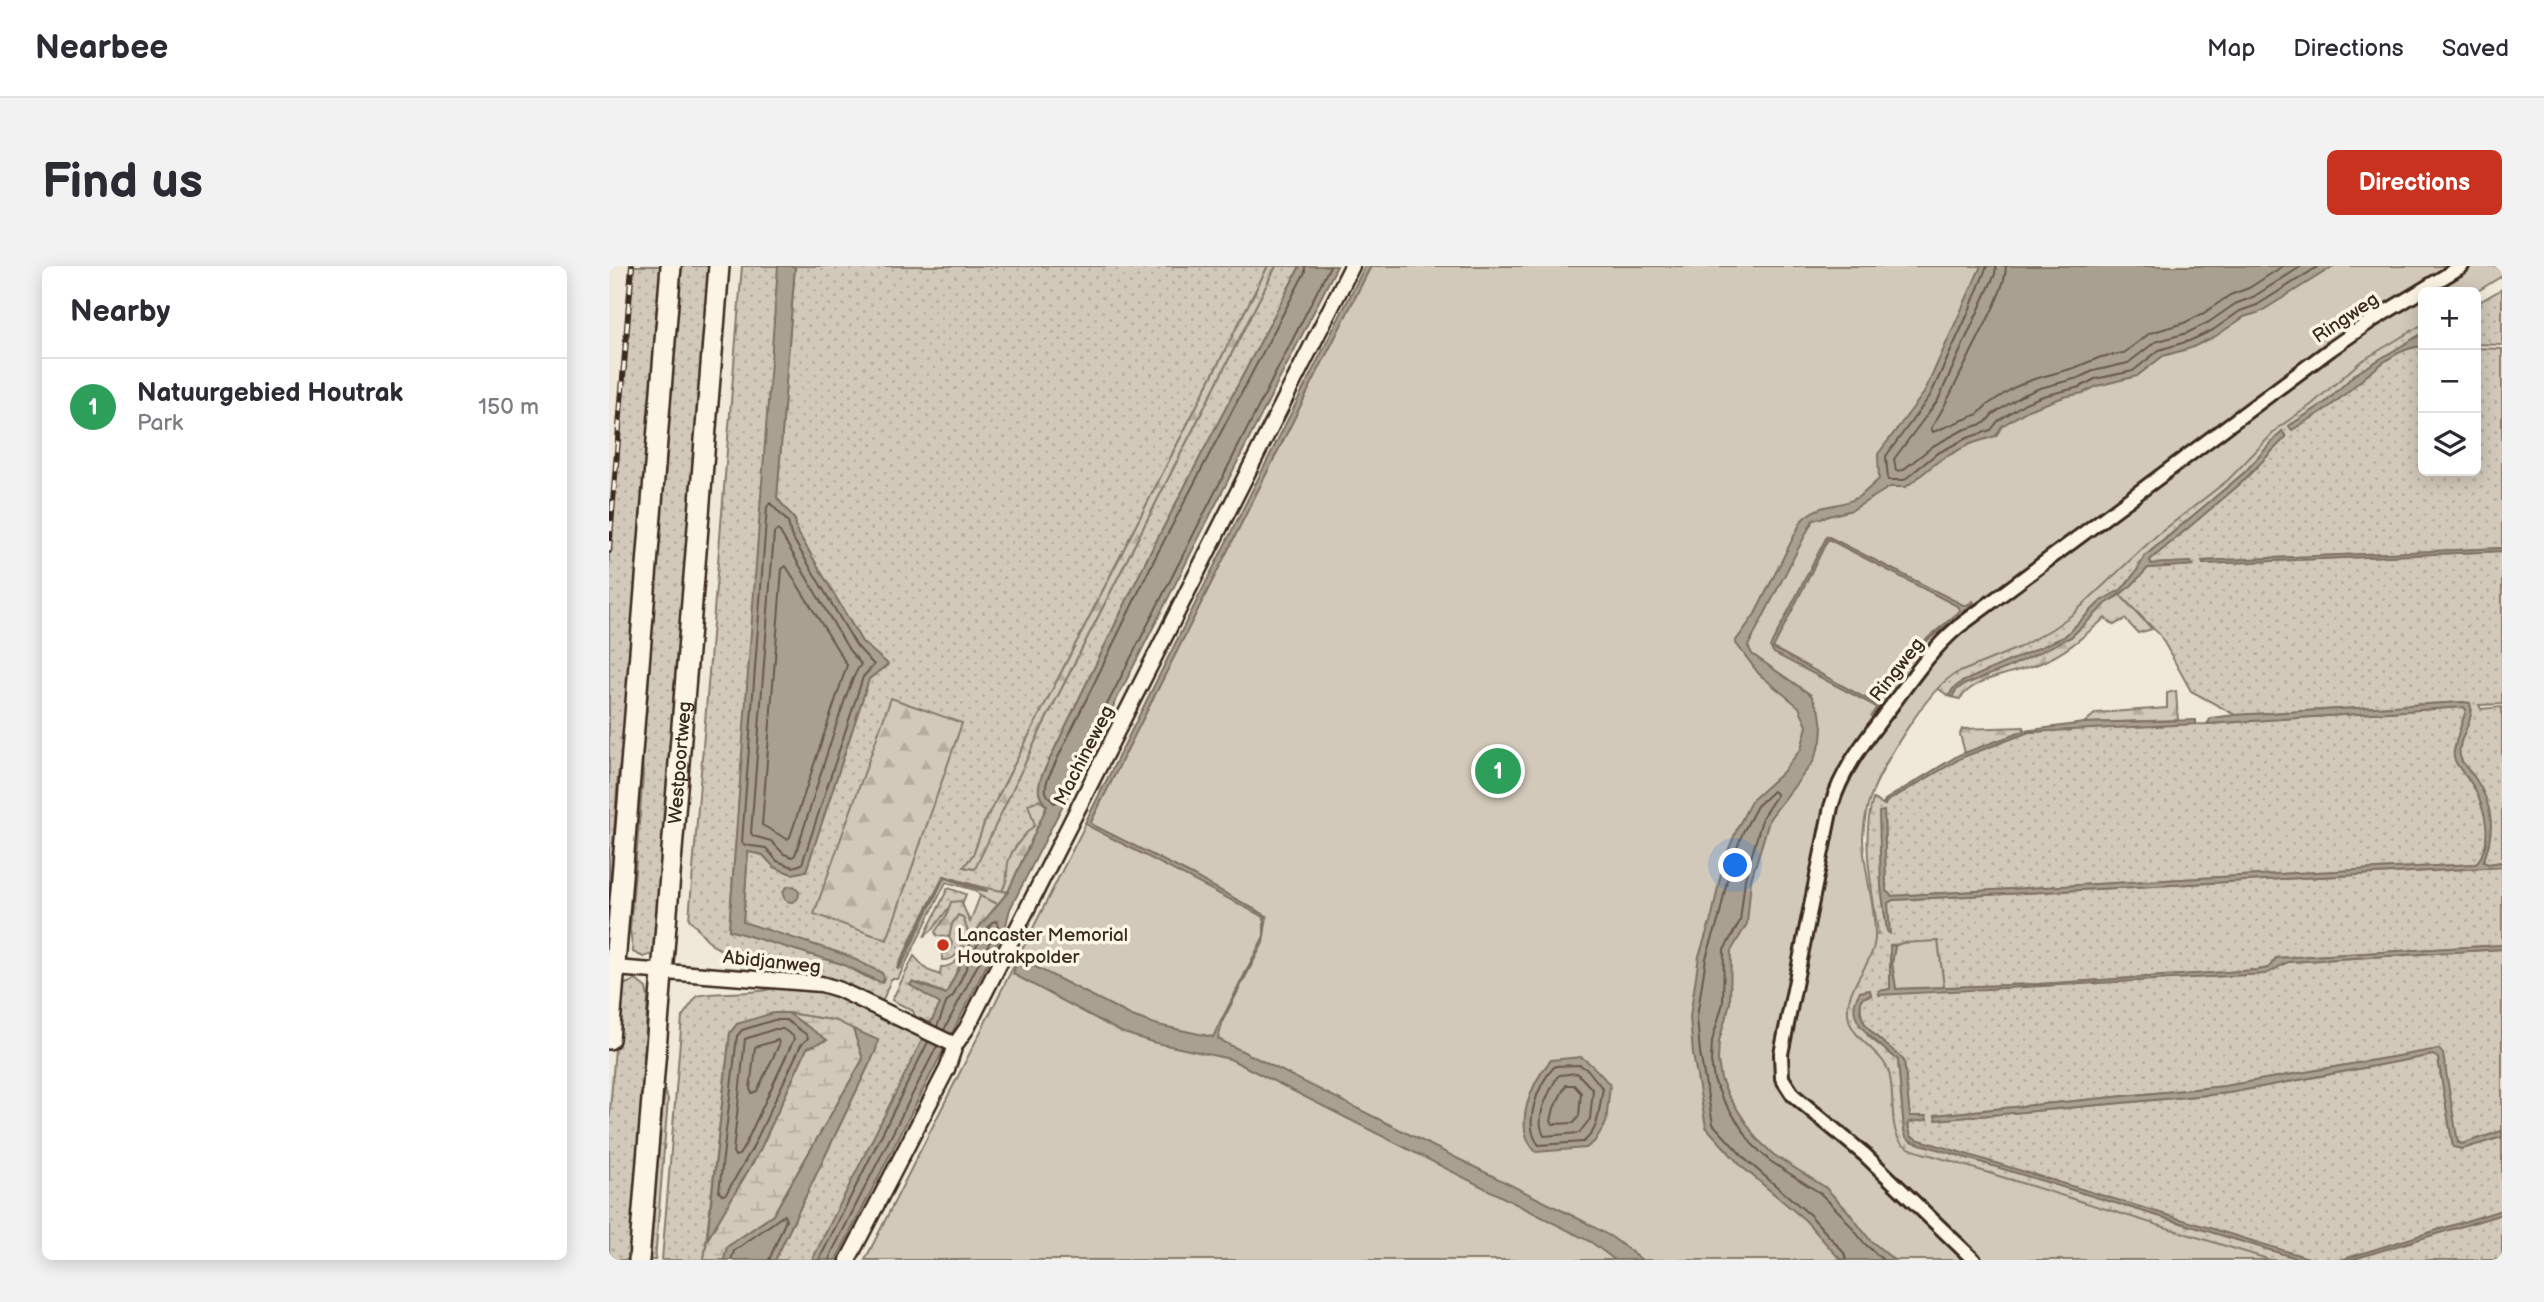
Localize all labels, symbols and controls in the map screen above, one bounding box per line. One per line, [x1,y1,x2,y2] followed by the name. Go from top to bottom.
[35,28,168,68] text: Nearbee
[2207,34,2255,63] text: Map
[2293,34,2404,63] text: Directions
[2442,34,2509,63] text: Saved
[2327,150,2502,215] button: Directions
[42,153,203,212] text: Find us
[2418,287,2481,476] map controls
[2418,287,2481,350] button: +
[2309,288,2383,349] street label: Ringweg
[70,294,170,330] text: Nearby
[2418,350,2481,413] button: −
[137,378,403,409] text: Natuurgebied Houtrak
[88,393,98,421] text: 1
[478,393,539,421] text: 150 m
[137,409,183,437] text: Park
[2418,413,2481,476] button: layers
[1865,633,1929,706] street label: Ringweg
[664,700,697,825] street label: Westpoortweg
[1049,702,1119,809] street label: Machineweg
[1475,745,1521,797] pin: 1
[1718,848,1752,882] your location
[957,924,1128,969] place label: Lancaster Memorial Houtrakpolder
[935,937,951,953] marker: Lancaster Memorial Houtrakpolder
[722,946,822,979] street label: Abidjanweg

